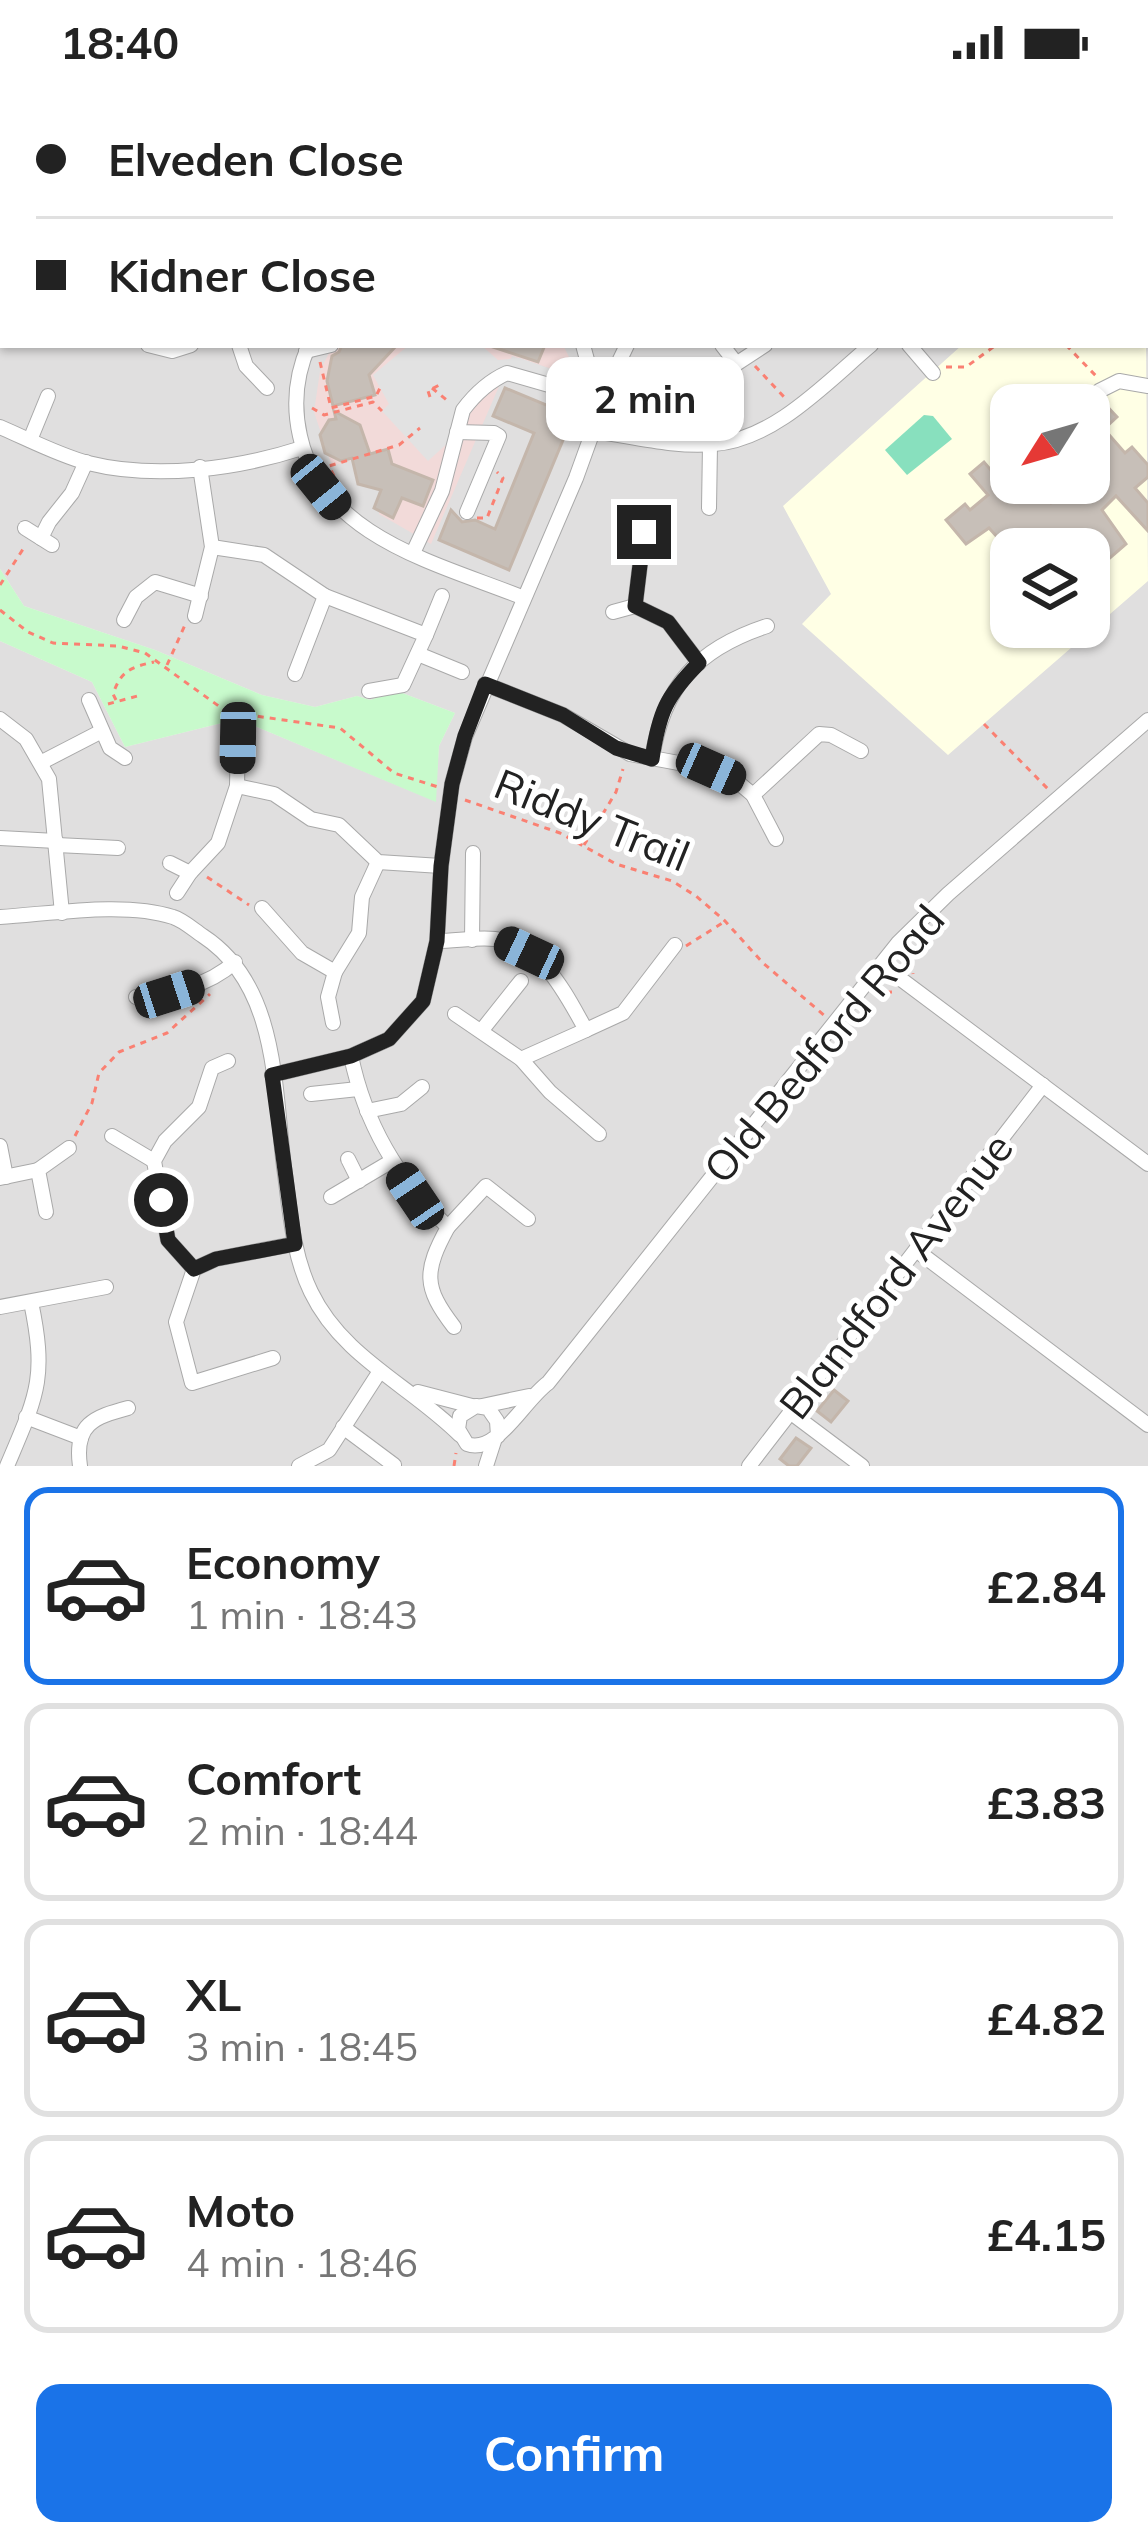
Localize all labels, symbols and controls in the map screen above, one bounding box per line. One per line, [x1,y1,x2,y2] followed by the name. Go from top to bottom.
[60,14,179,70] text: 18:40
[108,131,404,187] text: Elveden Close
[108,247,376,303] text: Kidner Close
[545,358,743,442] callout: 2 min
[594,374,696,423] text: 2 min
[990,384,1110,504] north arrow
[990,384,1110,648] map controls
[284,448,358,526] car
[617,505,671,559] route end
[990,528,1110,648] button: layers
[219,702,257,774] car
[671,738,751,800] car
[487,757,697,883] street label: Riddy Trail
[692,894,955,1194] street label: Old Bedford Road
[489,921,569,985] car
[129,966,209,1022] car
[767,1122,1024,1429] street label: Blandford Avenue
[380,1156,450,1236] car
[134,1173,188,1227] route start
[42,1532,150,1640] icon: car
[186,1534,380,1590] text: Economy
[987,1558,1106,1614] text: £2.84
[186,1590,418,1639] text: 1 min · 18:43
[42,1748,150,1856] icon: car
[186,1750,361,1806] text: Comfort
[987,1774,1106,1830] text: £3.83
[186,1806,418,1855] text: 2 min · 18:44
[42,1964,150,2072] icon: car
[186,1966,241,2022] text: XL
[987,1990,1106,2046] text: £4.82
[186,2022,418,2071] text: 3 min · 18:45
[42,2180,150,2288] icon: car
[186,2182,295,2238] text: Moto
[987,2206,1106,2262] text: £4.15
[186,2238,418,2287] text: 4 min · 18:46
[36,2384,1112,2522] button: Confirm

